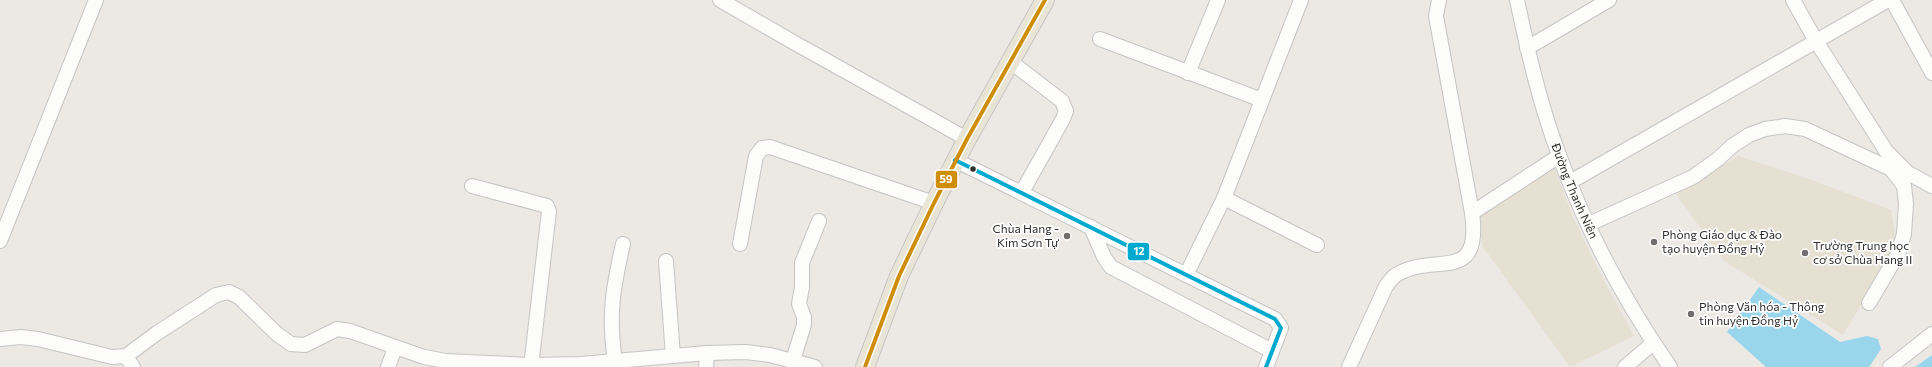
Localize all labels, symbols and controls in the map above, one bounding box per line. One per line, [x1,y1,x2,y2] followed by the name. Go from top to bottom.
[1549,140,1602,241] street label: Đường Thanh Niên
[968,164,978,174] unlabelled marker
[935,170,958,189] line badge: 59
[939,172,953,185] text: 59
[993,221,1059,249] place label: Chùa Hang - Kim Sơn Tự
[1662,227,1782,255] place label: Phòng Giáo dục & Đào tạo huyện Đồng Hỷ
[1062,231,1072,241] marker: Chùa Hang - Kim Sơn Tự
[1649,237,1659,247] marker: Phòng Giáo dục & Đào tạo huyện Đồng Hỷ
[1813,238,1912,266] place label: Trường Trung học cơ sở Chùa Hang II
[1127,242,1150,261] line badge: 12
[1133,244,1145,257] text: 12
[1800,248,1810,258] marker: Trường Trung học cơ sở Chùa Hang II
[1699,299,1825,327] place label: Phòng Văn hóa - Thông tin huyện Đồng Hỷ
[1686,309,1696,319] marker: Phòng Văn hóa - Thông tin huyện Đồng Hỷ

